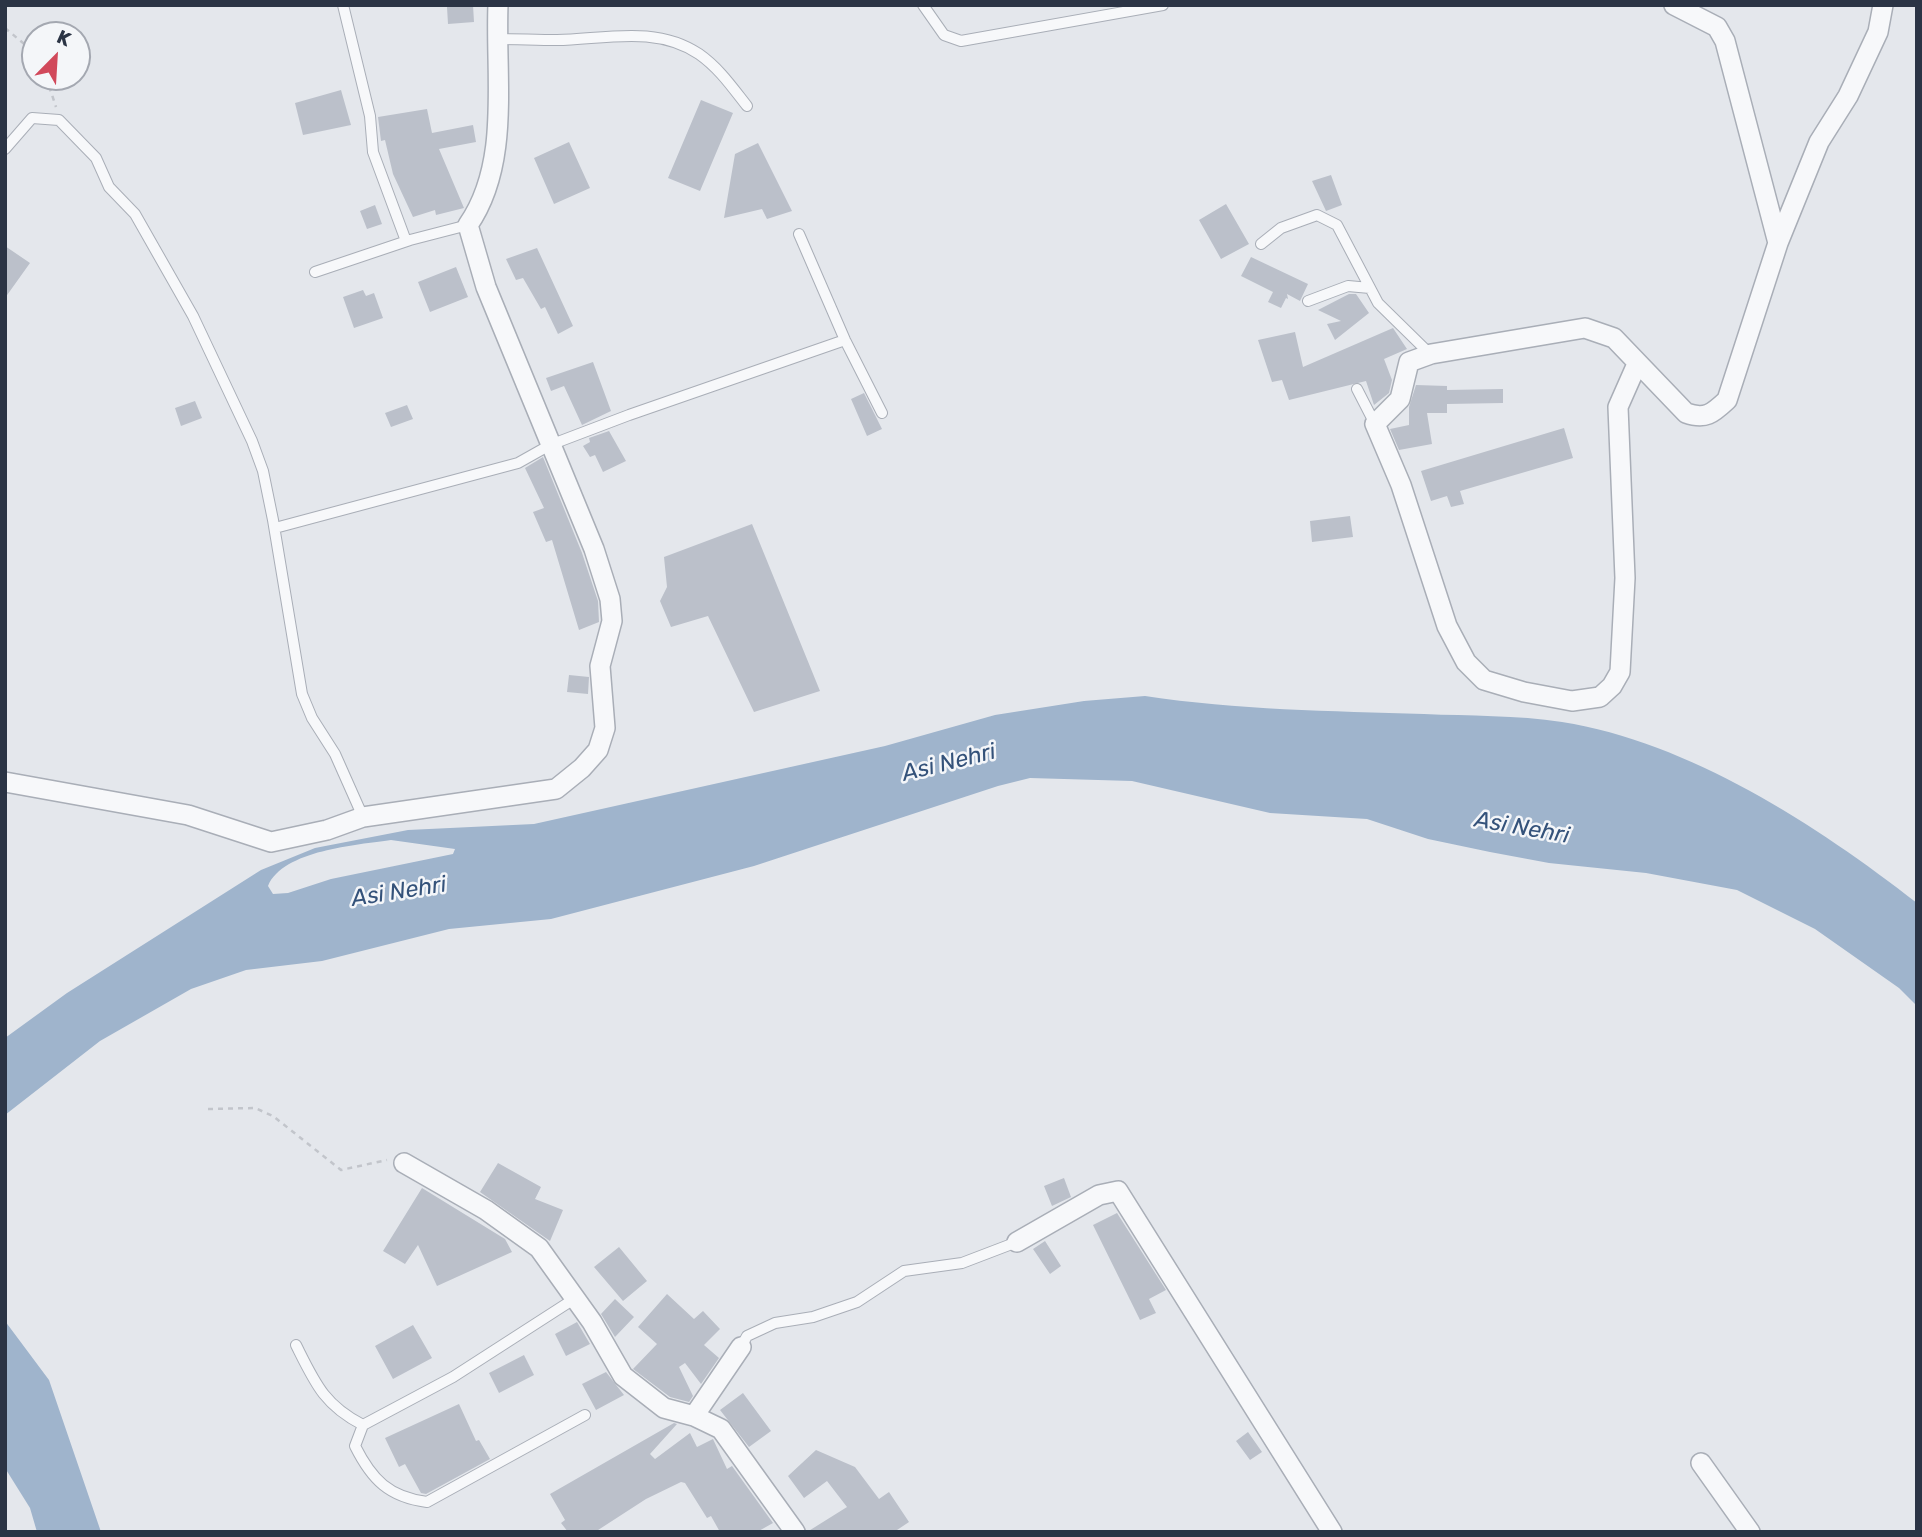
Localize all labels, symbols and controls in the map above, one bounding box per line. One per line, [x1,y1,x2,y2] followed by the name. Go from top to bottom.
[21,21,91,91] north arrow
[53,25,74,51] text: K
[899,738,999,788] water label: Asi Nehri
[1472,806,1572,850] water label: Asi Nehri
[350,871,448,913] water label: Asi Nehri

